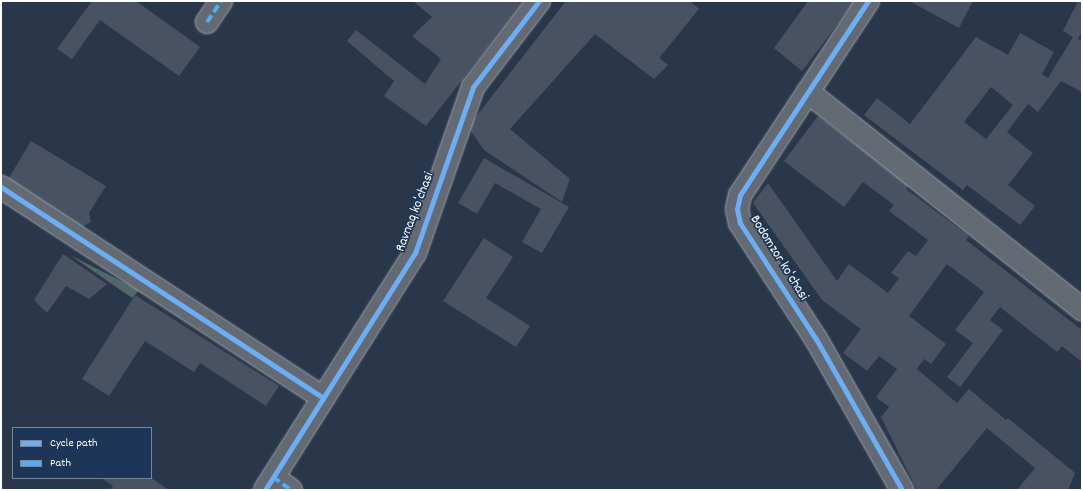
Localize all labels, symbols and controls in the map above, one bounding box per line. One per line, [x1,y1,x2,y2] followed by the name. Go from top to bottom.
[392,170,438,254] street label: Ravnaq koʻchasi
[746,212,812,304] street label: Bodomzor koʻchasi
[12,427,152,479] legend
[50,435,98,452] text: Cycle path
[50,455,71,472] text: Path

